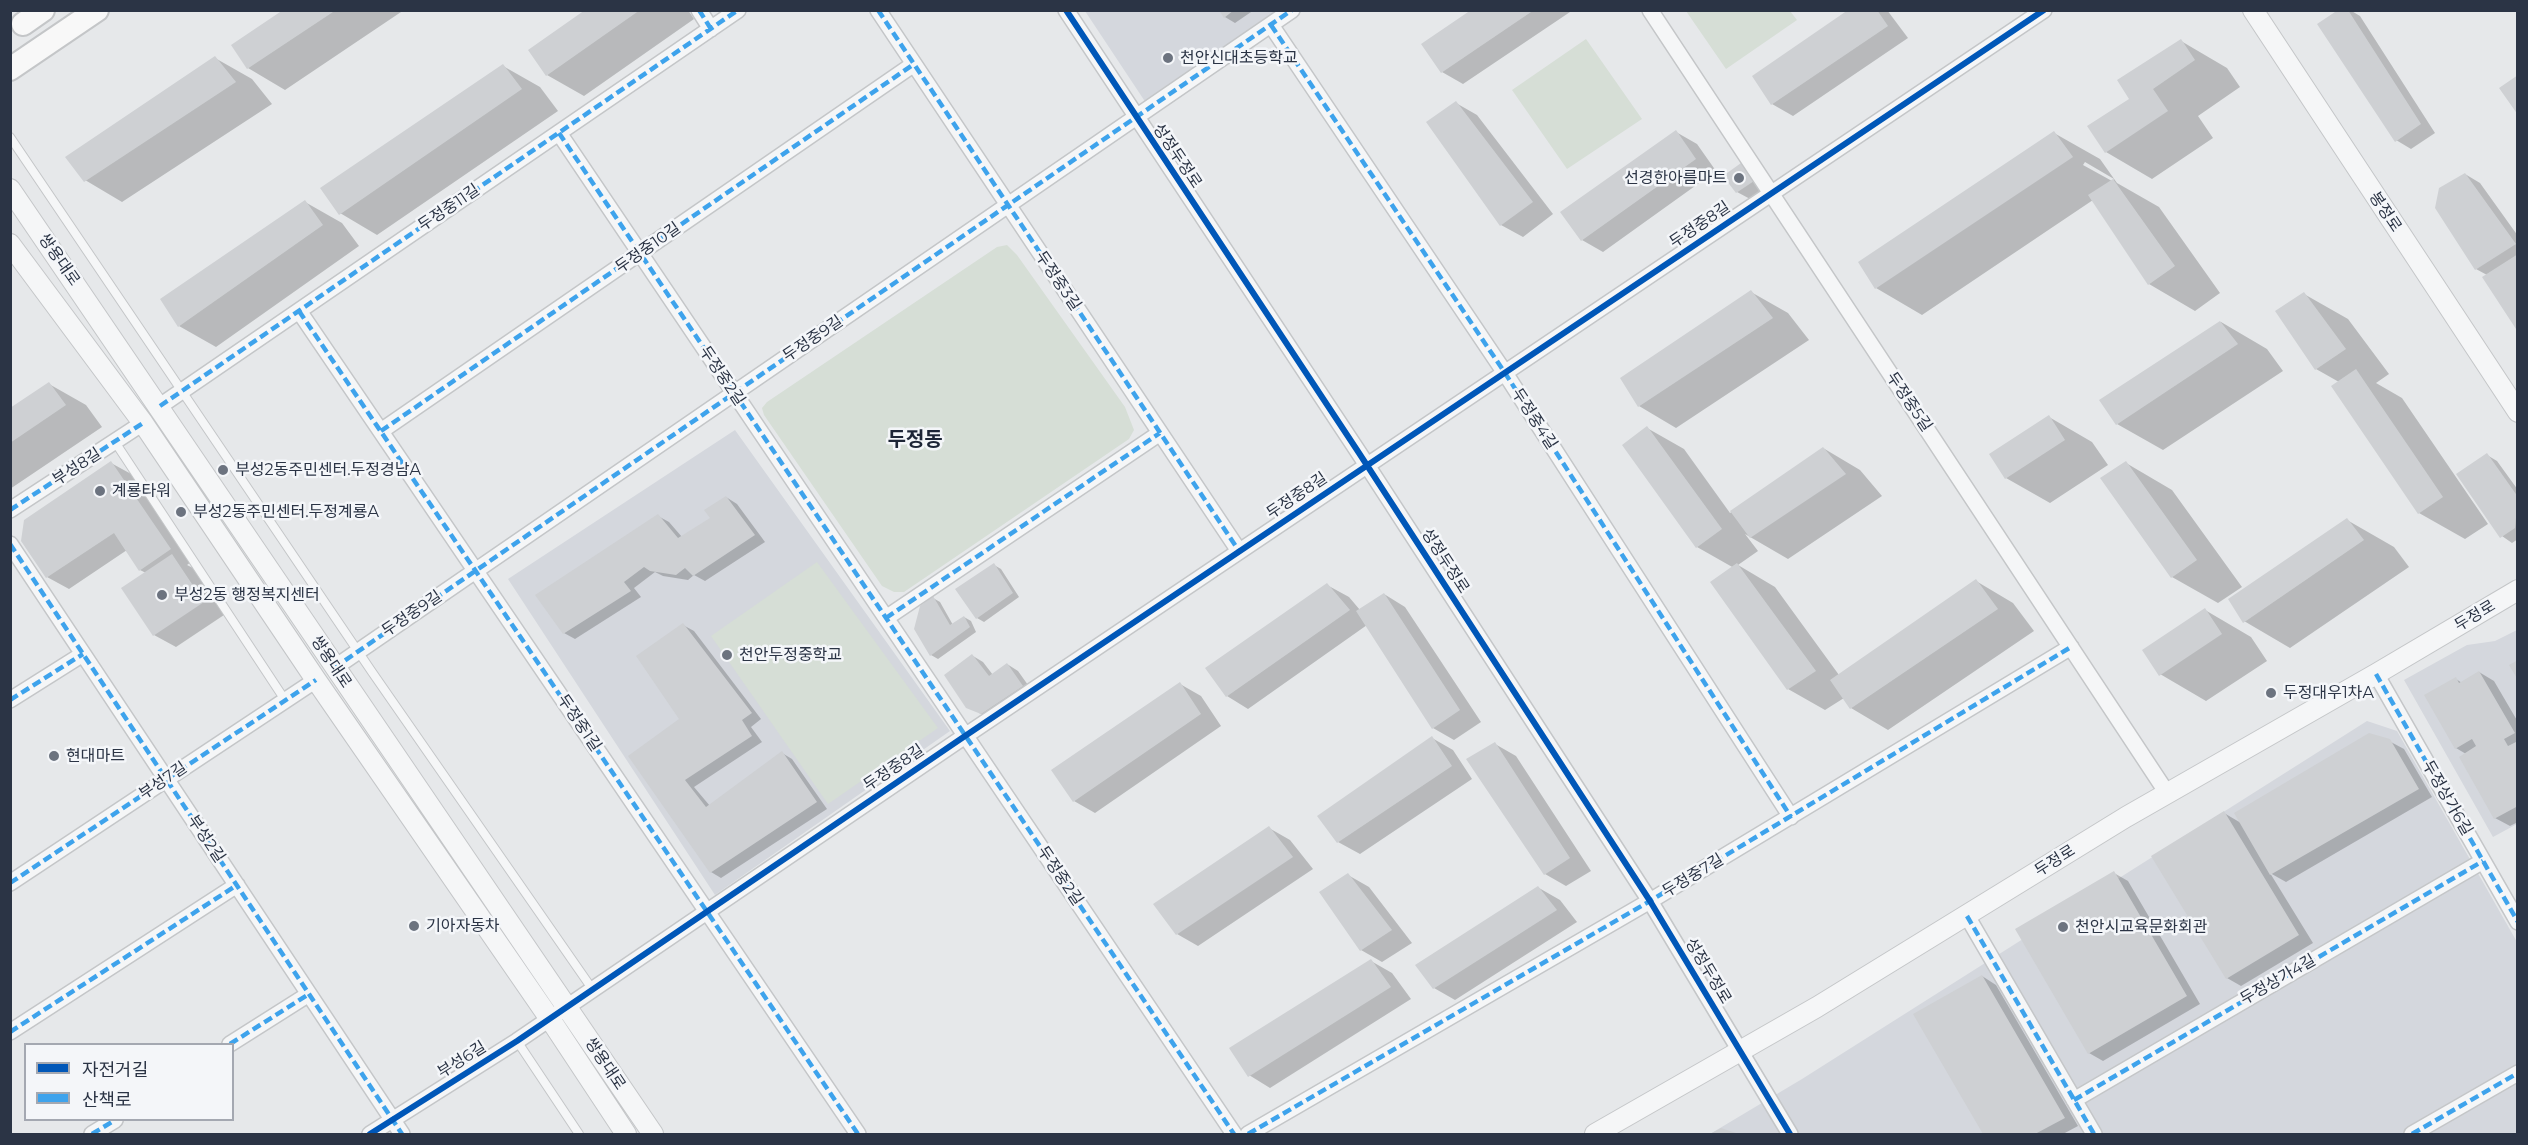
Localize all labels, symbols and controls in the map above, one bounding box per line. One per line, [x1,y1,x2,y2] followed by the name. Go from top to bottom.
[1180,48,1298,68] place label: 천안신대초등학교
[1161,51,1175,65] marker: 천안신대초등학교
[1148,120,1206,192] street label: 성정두정로
[1624,168,1727,188] place label: 선경한아름마트
[1732,171,1746,185] marker: 선경한아름마트
[414,180,484,236] street label: 두정중11길
[2365,188,2405,236] street label: 봉정로
[1666,198,1734,252] street label: 두정중8길
[612,219,684,277] street label: 두정중10길
[34,230,84,290] street label: 쌍용대로
[1031,247,1085,315] street label: 두정중3길
[779,312,847,366] street label: 두정중9길
[695,342,749,410] street label: 두정중2길
[1882,368,1936,436] street label: 두정중5길
[1507,385,1561,453] street label: 두정중4길
[887,428,943,452] district label: 두정동
[49,444,105,490] street label: 부성8길
[235,460,421,480] place label: 부성2동주민센터.두정경남A
[216,463,230,477] marker: 부성2동주민센터.두정경남A
[1263,469,1331,523] street label: 두정중8길
[112,481,171,501] place label: 계룡타워
[93,484,107,498] marker: 계룡타워
[193,502,379,522] place label: 부성2동주민센터.두정계룡A
[174,505,188,519] marker: 부성2동주민센터.두정계룡A
[1417,525,1473,597] street label: 성정두정로
[174,585,320,605] place label: 부성2동 행정복지센터
[378,587,446,641] street label: 두정중9길
[155,588,169,602] marker: 부성2동 행정복지센터
[2451,596,2499,636] street label: 두정로
[307,632,355,692] street label: 쌍용대로
[739,645,842,665] place label: 천안두정중학교
[720,648,734,662] marker: 천안두정중학교
[2283,683,2374,703] place label: 두정대우1차A
[2264,686,2278,700] marker: 두정대우1차A
[553,691,605,755] street label: 두정중1길
[860,741,928,795] street label: 두정중8길
[66,746,125,766] place label: 현대마트
[47,749,61,763] marker: 현대마트
[2418,757,2476,839] street label: 두정상가6길
[135,758,191,804] street label: 부성7길
[183,812,229,866] street label: 부성2길
[2031,841,2079,881] street label: 두정로
[1033,842,1087,910] street label: 두정중2길
[1659,850,1727,902] street label: 두정중7길
[426,916,500,936] place label: 기아자동차
[2075,917,2207,937] place label: 천안시교육문화회관
[407,919,421,933] marker: 기아자동차
[2056,920,2070,934] marker: 천안시교육문화회관
[1681,935,1735,1007] street label: 성정두정로
[2237,951,2319,1009] street label: 두정상가4길
[581,1034,629,1094] street label: 쌍용대로
[434,1038,490,1082] street label: 부성6길
[24,1043,234,1121] legend
[82,1059,148,1081] text: 자전거길
[82,1089,132,1111] text: 산책로

